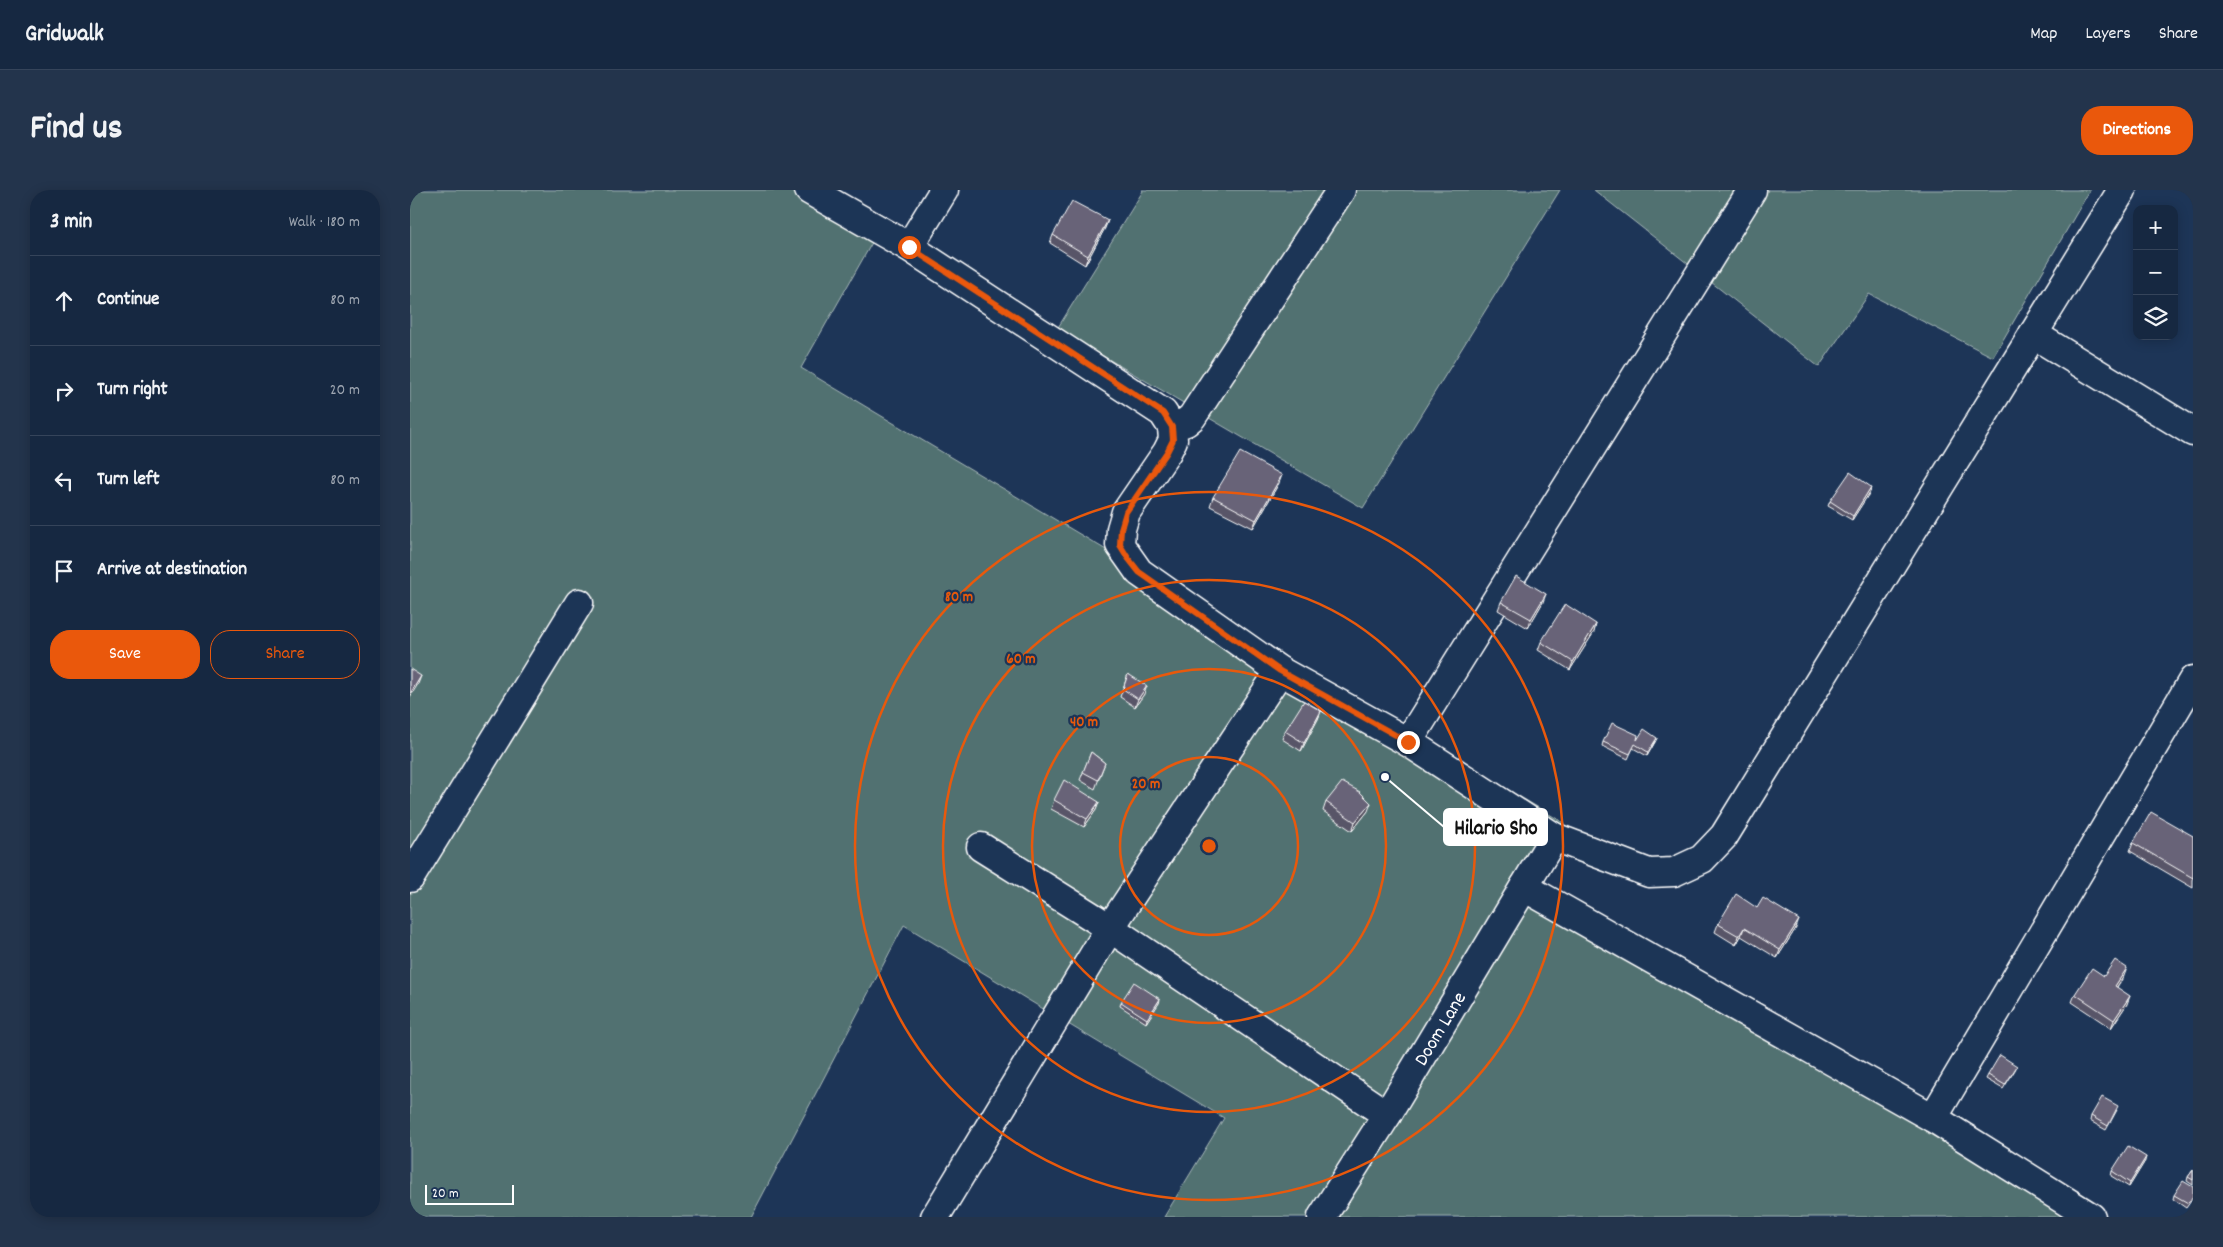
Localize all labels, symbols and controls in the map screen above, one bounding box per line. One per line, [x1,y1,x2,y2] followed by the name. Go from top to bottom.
[25,18,104,52] text: Gridwalk
[2030,22,2057,47] text: Map
[2085,22,2131,47] text: Layers
[2159,22,2198,47] text: Share
[30,105,122,155] text: Find us
[2081,106,2193,155] button: Directions
[2133,205,2178,340] map controls
[2133,205,2178,250] button: +
[50,208,92,238] text: 3 min
[289,211,360,234] text: Walk · 180 m
[898,236,921,259] route start
[2133,250,2178,295] button: −
[50,287,78,315] icon: ahead
[97,287,159,314] text: Continue
[330,289,360,312] text: 80 m
[2133,295,2178,340] button: layers
[50,377,78,405] icon: right
[97,377,168,404] text: Turn right
[330,379,360,402] text: 20 m
[50,467,78,495] icon: left
[97,467,160,494] text: Turn left
[330,469,360,492] text: 80 m
[50,557,78,585] icon: arrive
[97,557,247,584] text: Arrive at destination
[945,587,973,609] text: 80 m
[50,630,200,679] button: Save
[210,630,360,679] button: Share
[1006,649,1036,671] text: 60 m
[1070,712,1098,734] text: 40 m
[1397,731,1420,754] route end
[1132,774,1160,796] text: 20 m
[1444,809,1547,845] callout: Hilario Sho
[1454,815,1538,845] text: Hilario Sho
[1200,837,1218,855] centre of rings
[1408,987,1475,1072] street label: Doom Lane
[425,1182,514,1205] scale bar
[432,1184,459,1204] text: 20 m

